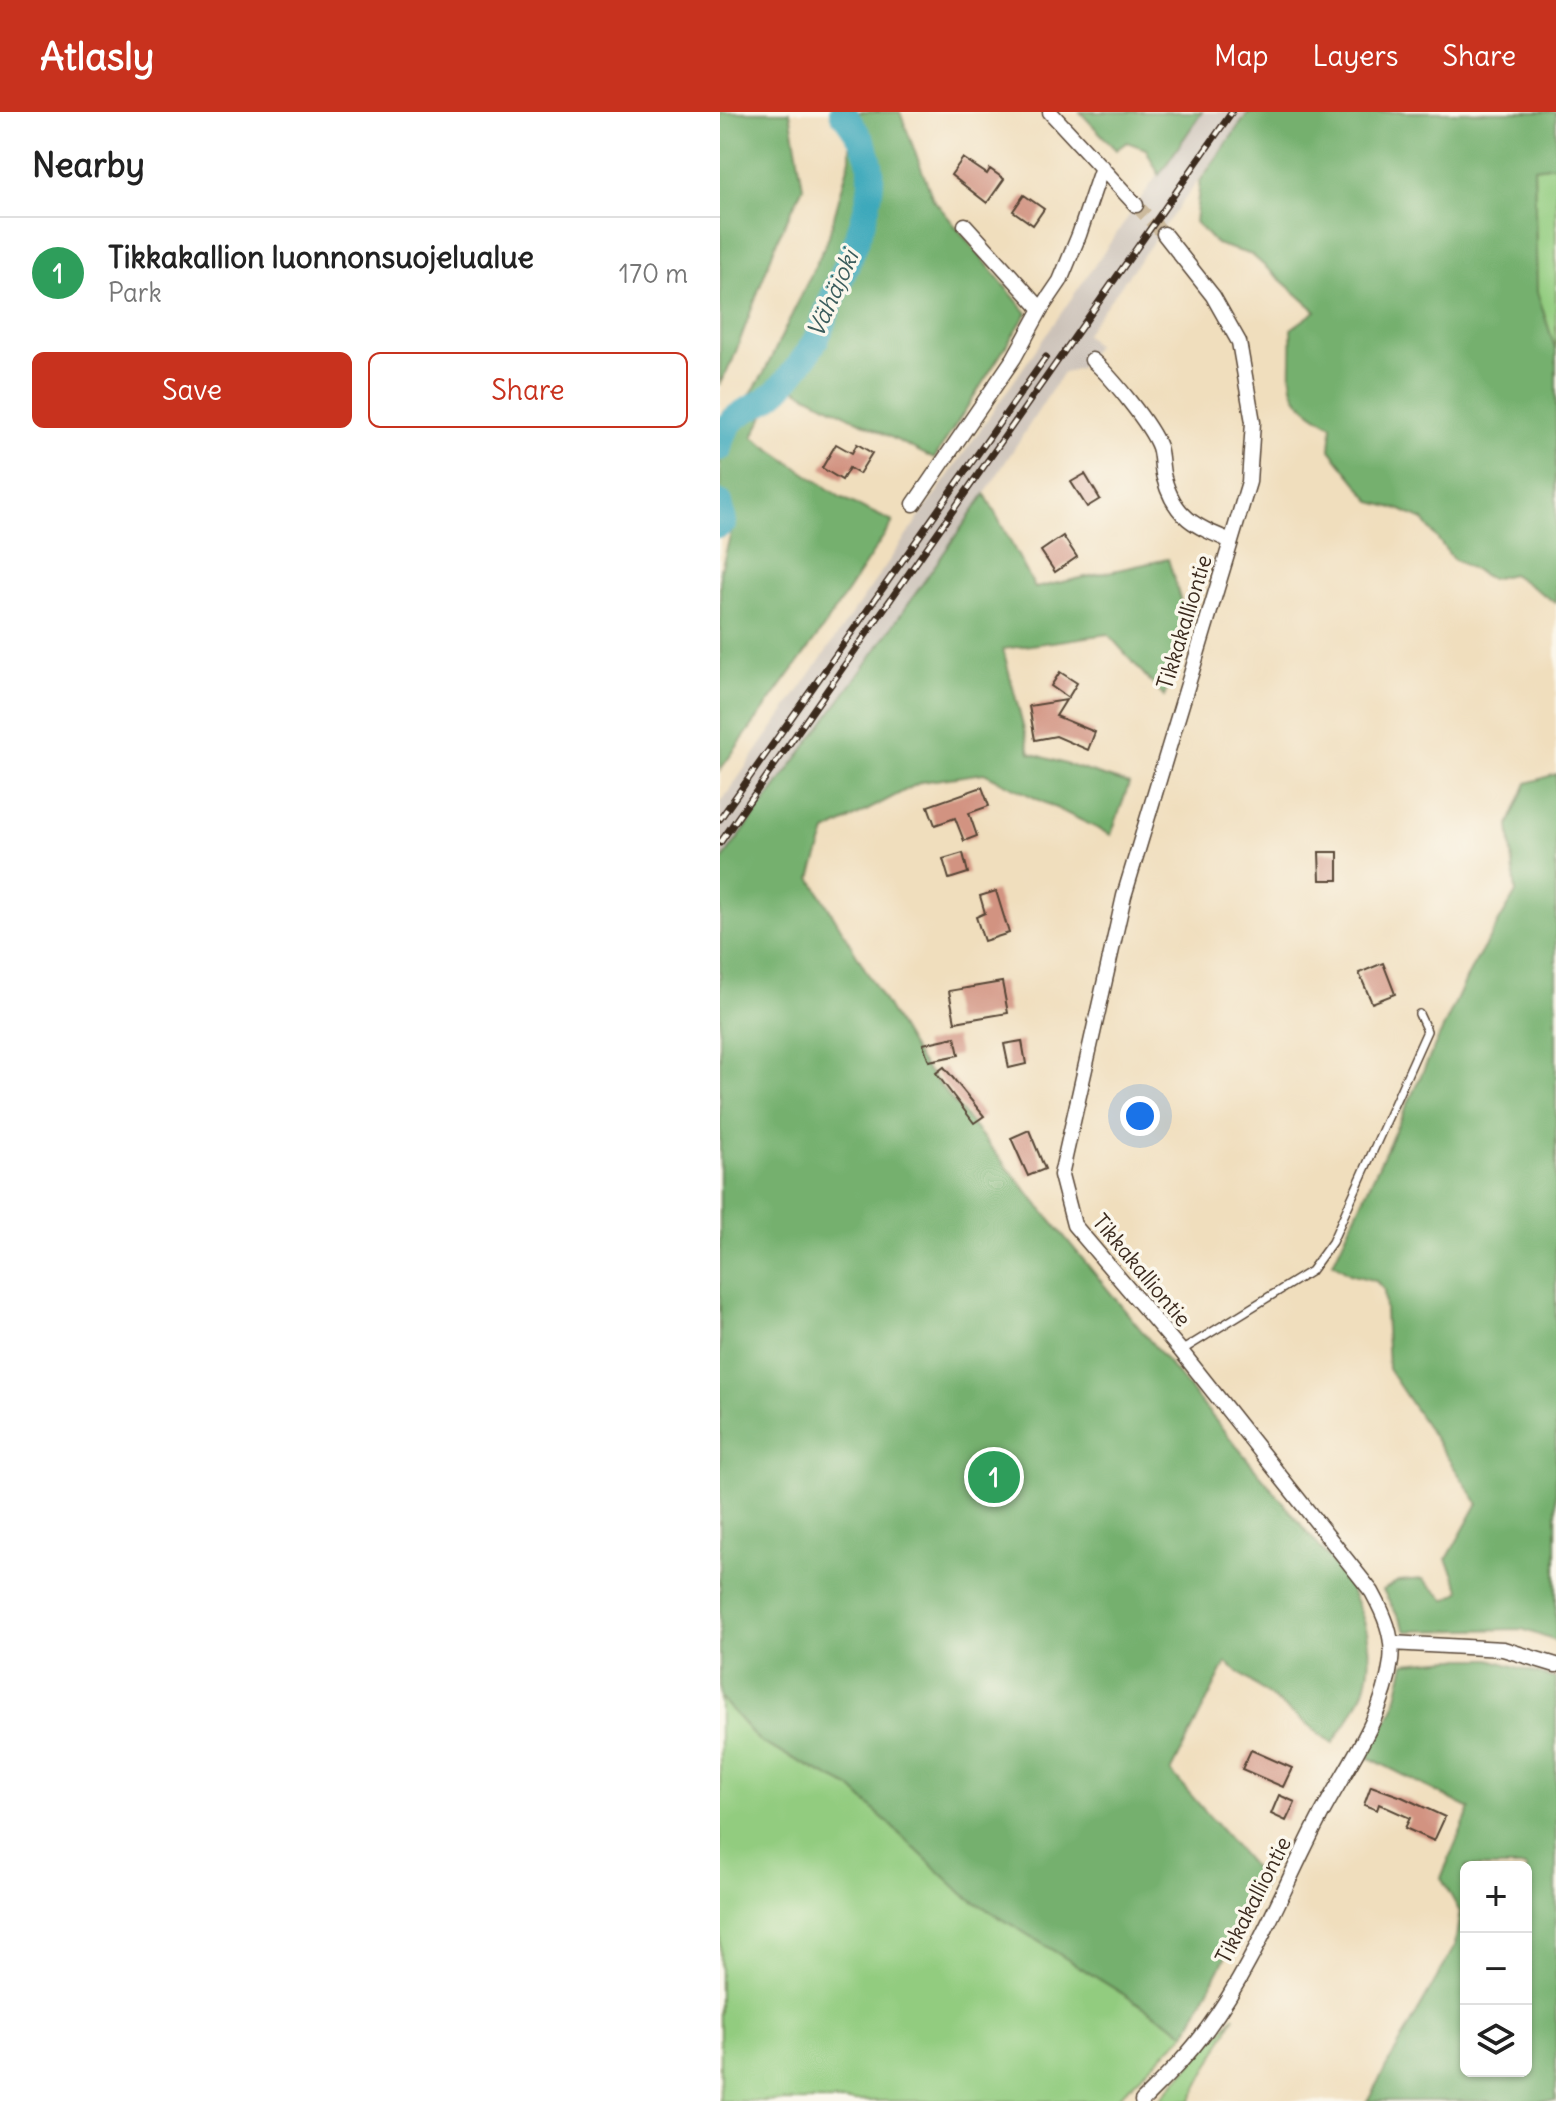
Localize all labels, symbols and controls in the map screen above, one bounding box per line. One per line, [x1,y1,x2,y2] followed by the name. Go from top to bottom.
[40,33,154,80] text: Atlasly
[1214,38,1269,74] text: Map
[1313,38,1399,74] text: Layers
[1443,38,1516,74] text: Share
[32,143,145,186] text: Nearby
[108,238,534,276] text: Tikkakallion luonnonsuojelualue
[800,243,866,342] water label: Vähäjoki
[53,257,63,290] text: 1
[619,257,688,290] text: 170 m
[108,276,162,309] text: Park
[32,352,352,428] button: Save
[368,352,688,428] button: Share
[1150,552,1218,692] street label: Tikkakalliontie
[1120,1096,1160,1136] your location
[1087,1208,1197,1332] street label: Tikkakalliontie
[968,1447,1020,1507] pin: 1
[1209,1832,1297,1968] street label: Tikkakalliontie
[1460,1861,1532,2077] map controls
[1460,1861,1532,1933] button: +
[1460,1933,1532,2005] button: −
[1460,2005,1532,2077] button: layers

